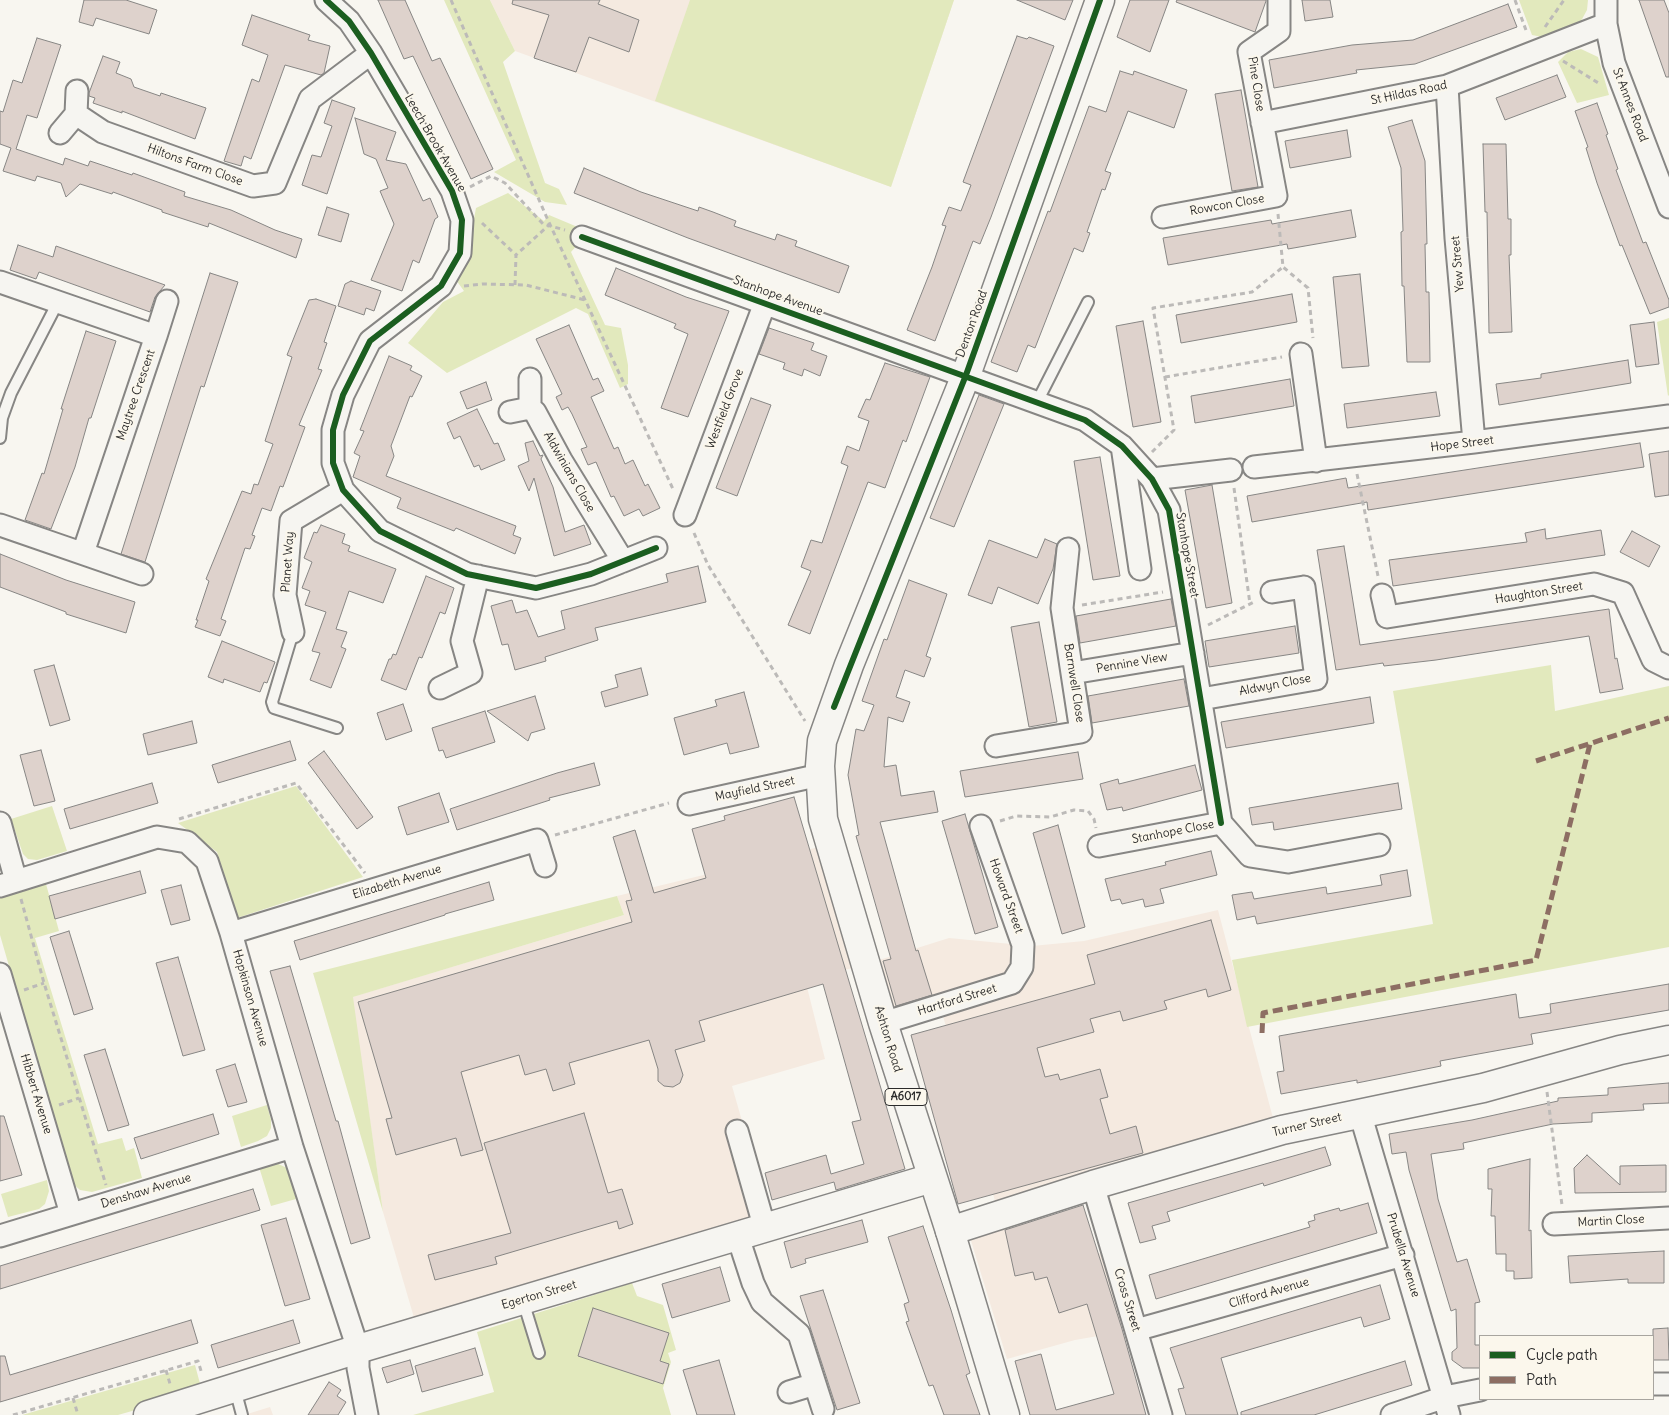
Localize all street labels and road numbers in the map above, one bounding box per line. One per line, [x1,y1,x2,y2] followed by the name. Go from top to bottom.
[1245,56,1267,112] street label: Pine Close
[1609,66,1651,144] street label: St Annes Road
[1369,78,1449,108] street label: St Hildas Road
[401,92,469,194] street label: Leech Brook Avenue
[145,141,245,189] street label: Hiltons Farm Close
[1189,191,1265,219] street label: Rowcon Close
[1448,235,1468,293] street label: Yew Street
[731,273,825,319] street label: Stanhope Avenue
[953,288,991,360] street label: Denton Road
[114,348,158,442] street label: Maytree Crescent
[703,367,747,451] street label: Westfield Grove
[540,429,598,515] street label: Aldwinians Close
[1430,433,1494,455] street label: Hope Street
[1172,511,1202,599] street label: Stanhope Street
[279,531,297,593] street label: Planet Way
[1494,579,1584,607] street label: Haughton Street
[1061,642,1087,724] street label: Barnwell Close
[1095,650,1169,676] street label: Pennine View
[1238,671,1312,699] street label: Aldwyn Close
[714,774,796,804] street label: Mayfield Street
[1131,817,1215,847] street label: Stanhope Close
[986,857,1026,935] street label: Howard Street
[351,862,443,902] street label: Elizabeth Avenue
[229,948,271,1048] street label: Hopkinson Avenue
[916,981,998,1019] street label: Hartford Street
[871,1004,905,1074] street label: Ashton Road
[17,1052,55,1136] street label: Hibbert Avenue
[885,1088,927,1106] road number: A6017
[1271,1110,1343,1140] street label: Turner Street
[99,1170,193,1212] street label: Denshaw Avenue
[1383,1211,1423,1299] street label: Prubella Avenue
[1577,1212,1645,1230] street label: Martin Close
[1111,1267,1143,1333] street label: Cross Street
[1227,1275,1311,1311] street label: Clifford Avenue
[500,1277,578,1313] street label: Egerton Street

